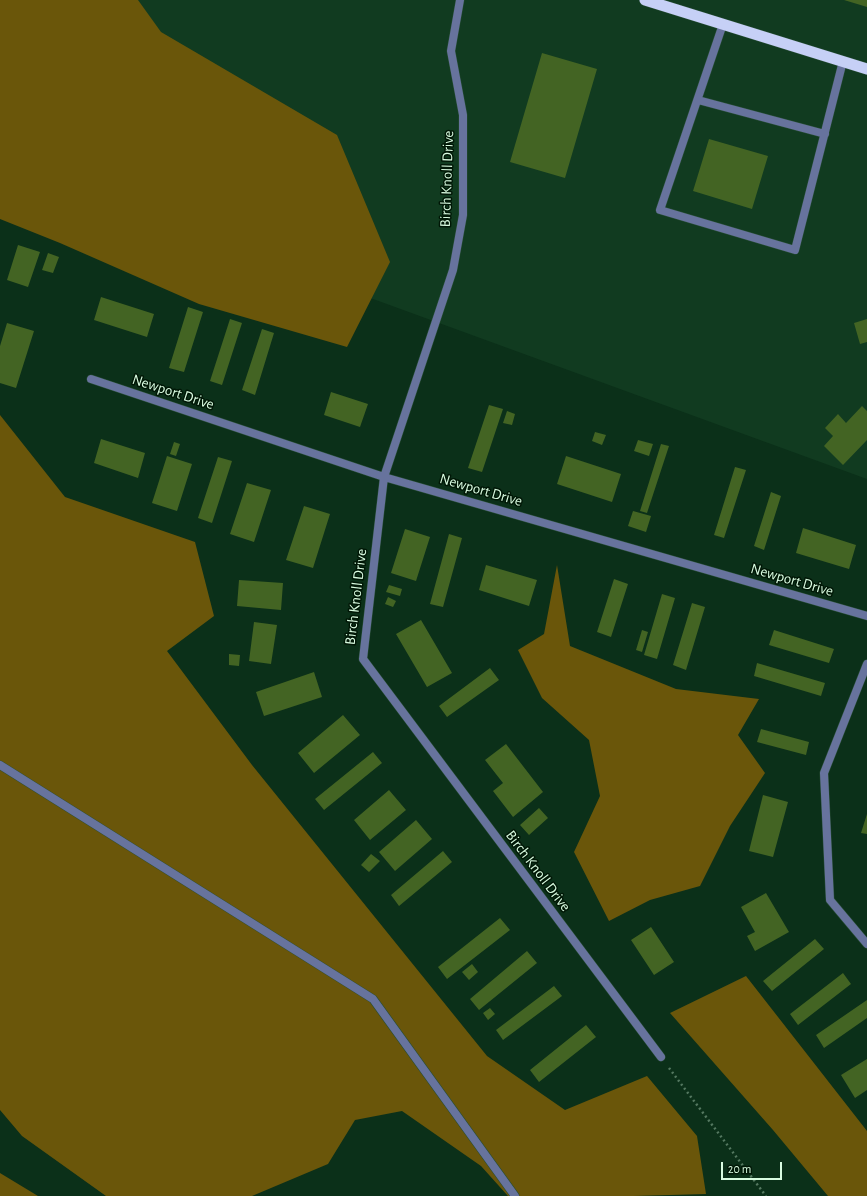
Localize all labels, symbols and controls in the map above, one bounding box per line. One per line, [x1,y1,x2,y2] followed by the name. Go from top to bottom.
[436,130,458,228] street label: Birch Knoll Drive
[130,370,216,414] street label: Newport Drive
[438,470,524,510] street label: Newport Drive
[341,548,371,646] street label: Birch Knoll Drive
[749,560,835,600] street label: Newport Drive
[502,827,574,915] street label: Birch Knoll Drive
[723,1154,784,1180] scale bar
[728,1163,751,1175] text: 20 m

